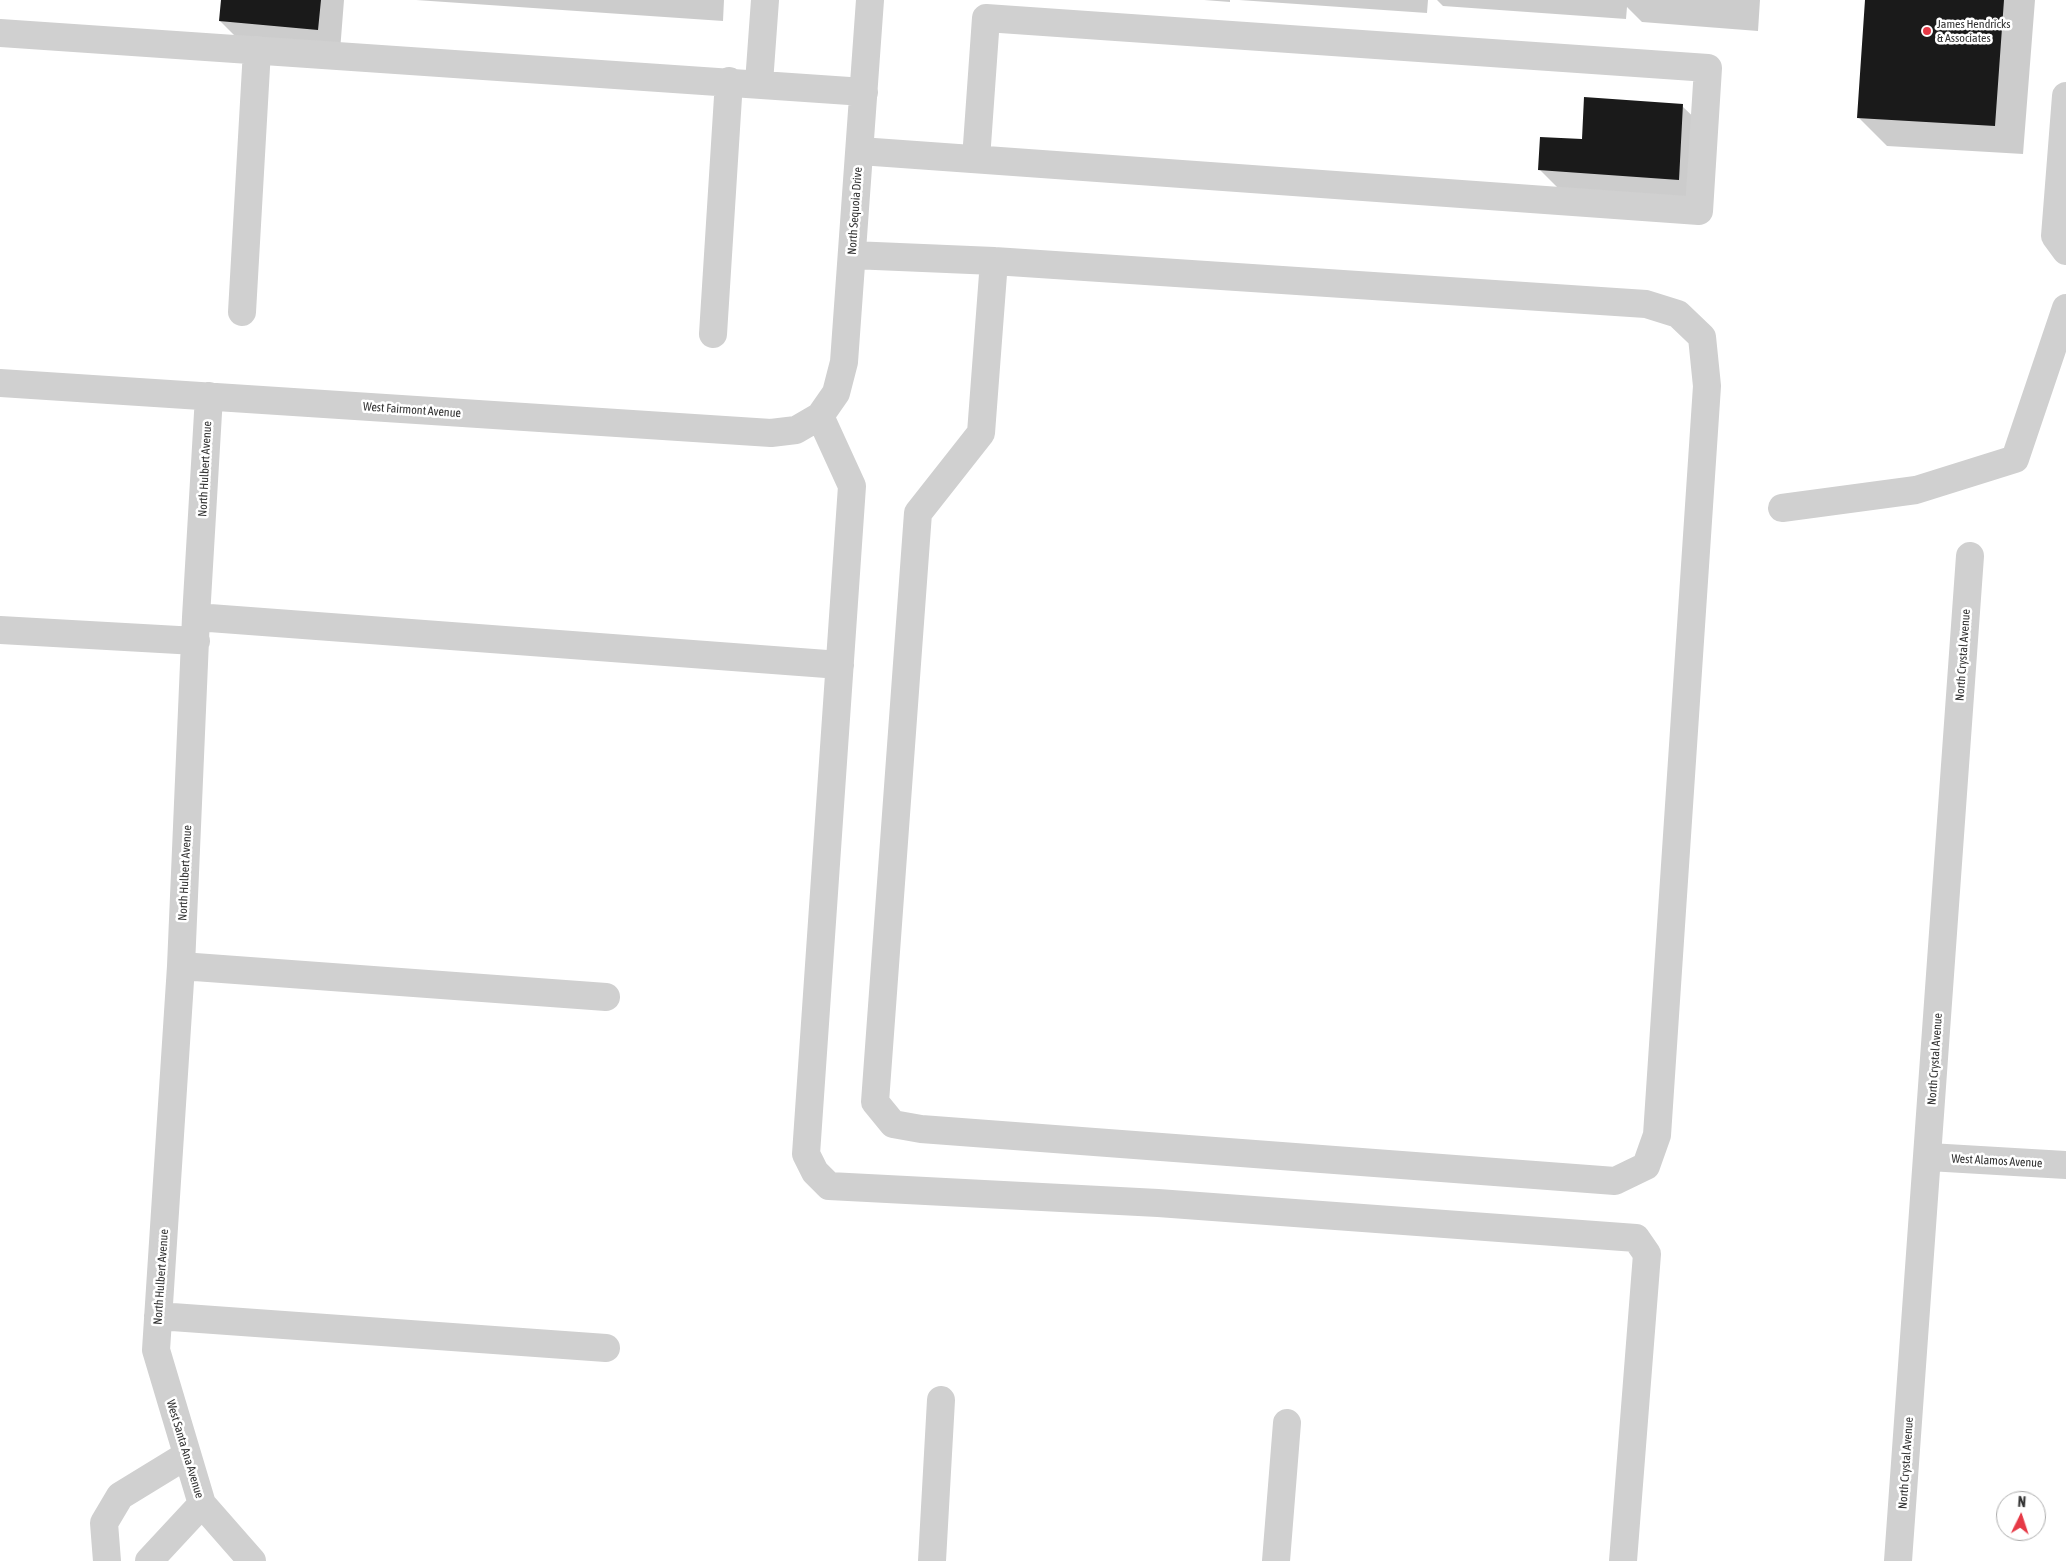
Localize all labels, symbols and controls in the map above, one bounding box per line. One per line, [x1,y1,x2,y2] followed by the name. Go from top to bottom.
[1937,17,2011,45] place label: James Hendricks & Associates
[1921,25,1933,37] marker: James Hendricks & Associates
[845,167,865,255] street label: North Sequoia Drive
[363,399,461,421] street label: West Fairmont Avenue
[195,421,215,517] street label: North Hulbert Avenue
[1953,608,1973,702] street label: North Crystal Avenue
[175,825,195,921] street label: North Hulbert Avenue
[1925,1012,1945,1106] street label: North Crystal Avenue
[1951,1151,2043,1171] street label: West Alamos Avenue
[150,1229,172,1325] street label: North Hulbert Avenue
[163,1398,207,1500] street label: West Santa Ana Avenue
[1896,1416,1916,1510] street label: North Crystal Avenue
[1996,1491,2046,1541] north arrow
[2017,1494,2027,1510] text: N

